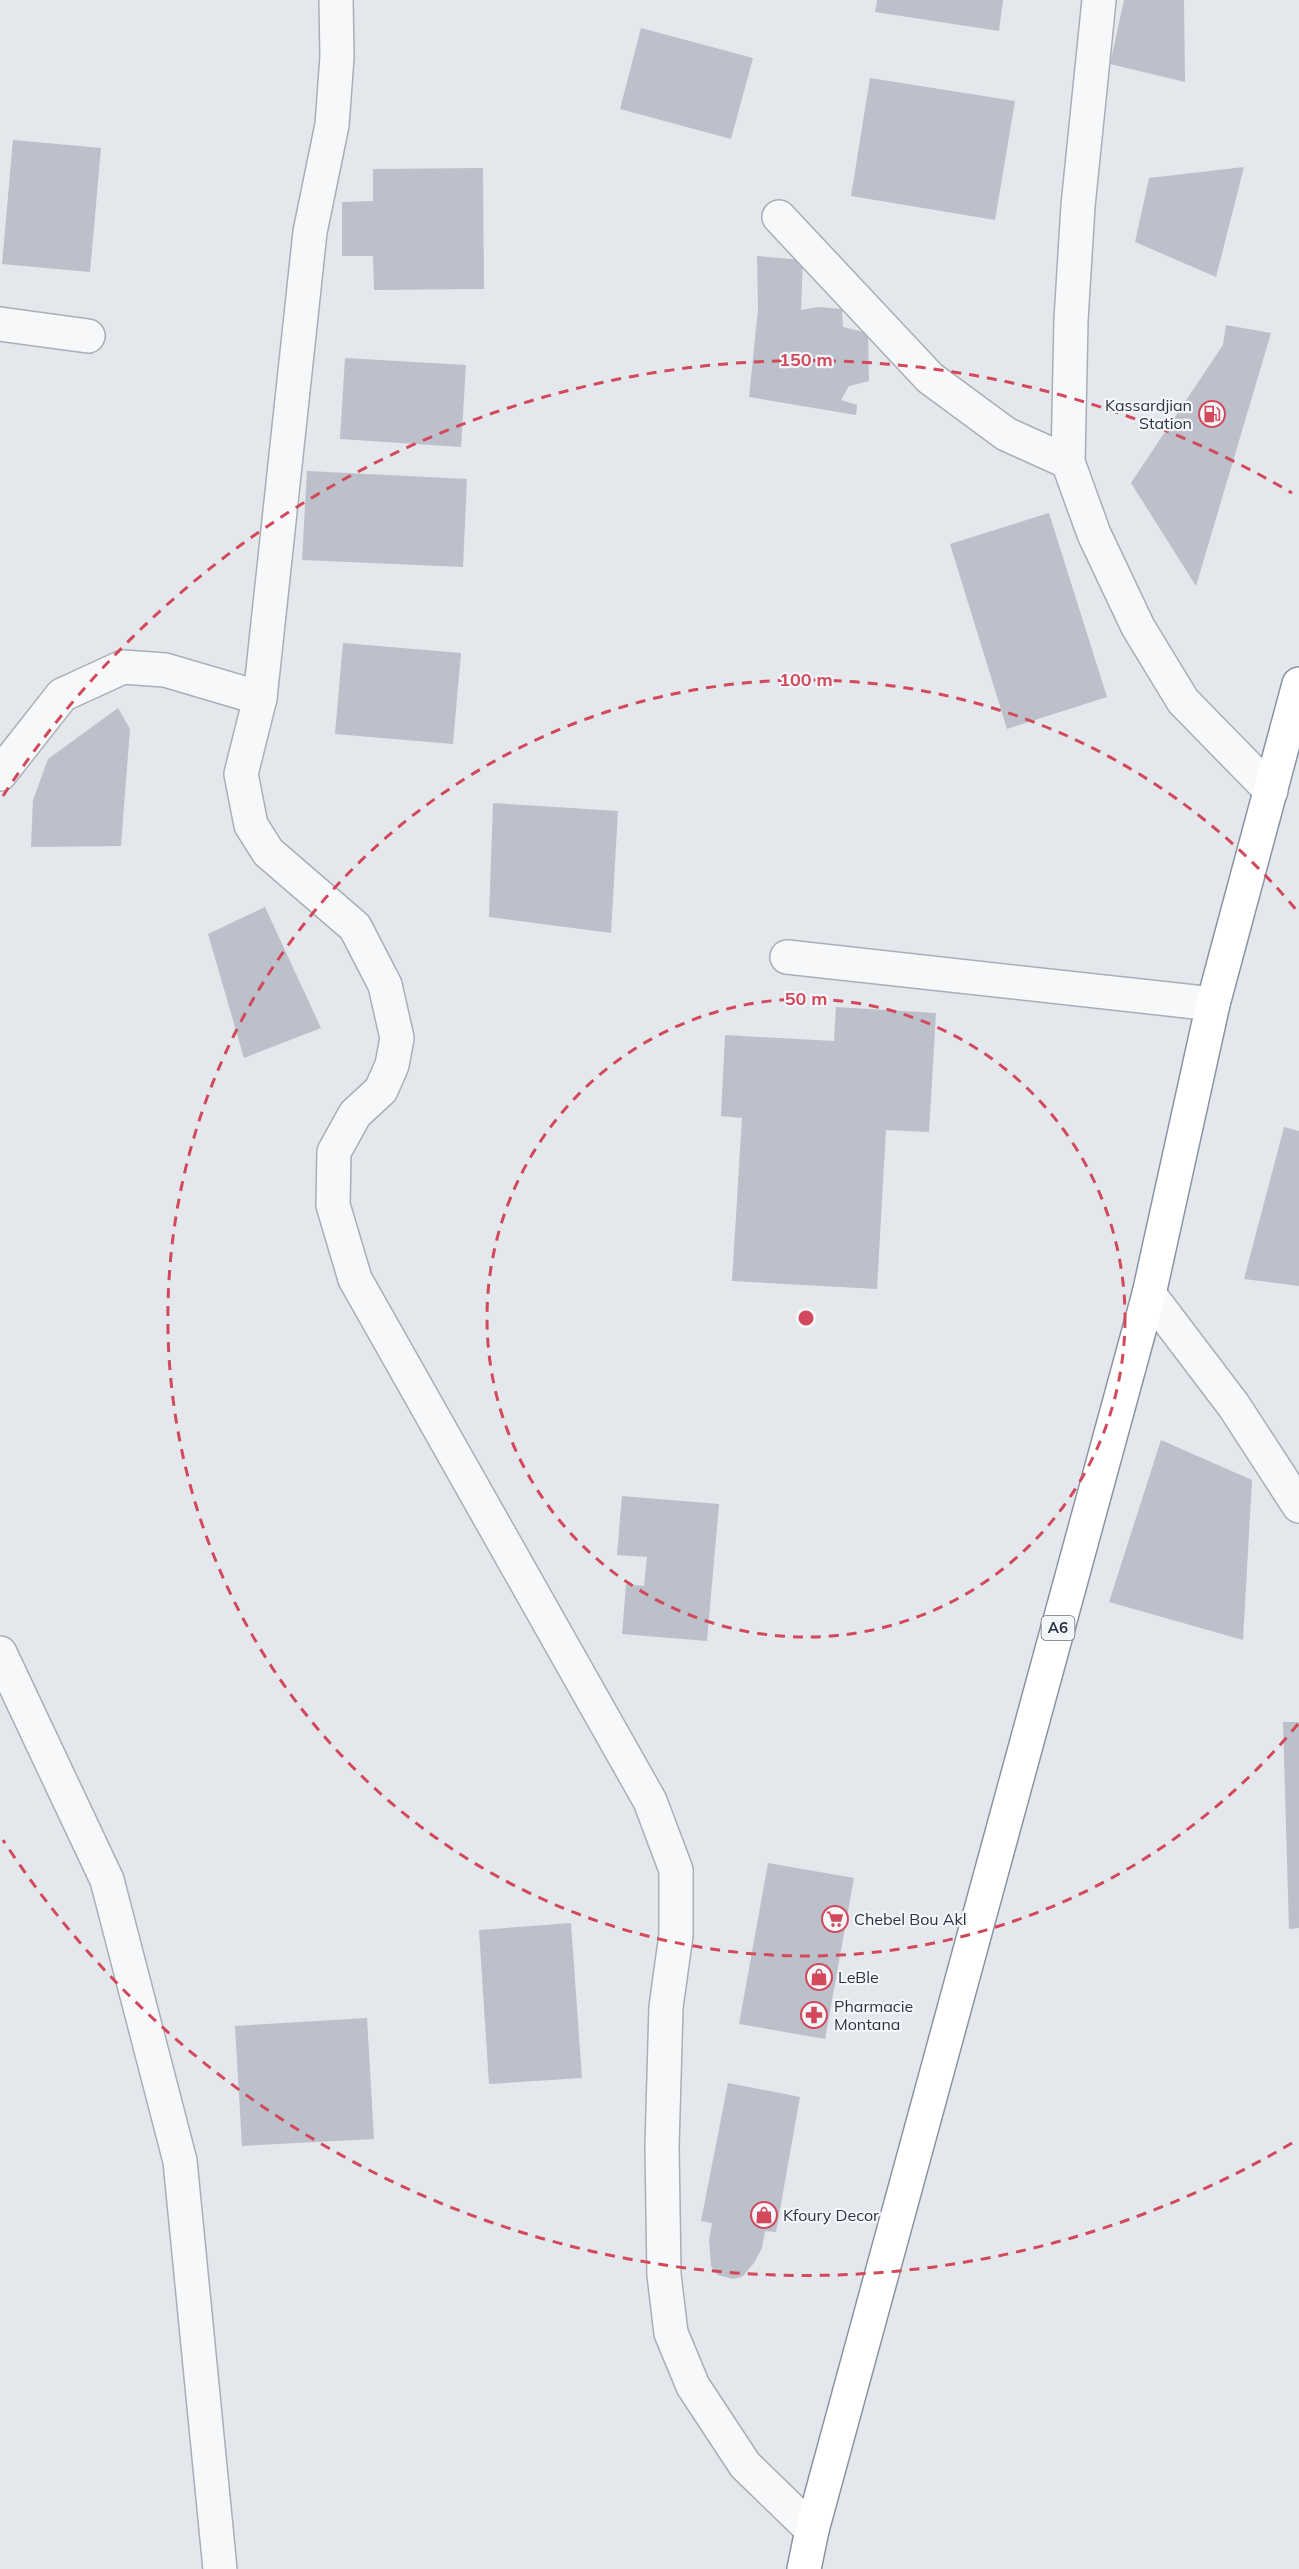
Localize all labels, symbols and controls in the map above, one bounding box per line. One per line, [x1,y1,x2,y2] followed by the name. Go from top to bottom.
[779,348,833,371] text: 150 m
[1105,395,1192,433] place label: Kassardjian Station
[1197,399,1227,429] fuel station icon: Kassardjian Station
[779,668,833,691] text: 100 m
[785,987,827,1010] text: 50 m
[796,1308,816,1328] centre of rings
[1042,1616,1074,1640] road number: A6
[820,1904,850,1934] supermarket icon: Chebel Bou Akl
[854,1909,967,1929] place label: Chebel Bou Akl
[804,1962,834,1992] shop icon: LeBle
[838,1967,879,1987] place label: LeBle
[834,1996,913,2034] place label: Pharmacie Montana
[799,2000,829,2030] pharmacy icon: Pharmacie Montana
[749,2200,779,2230] shop icon: Kfoury Decor
[783,2205,879,2225] place label: Kfoury Decor

